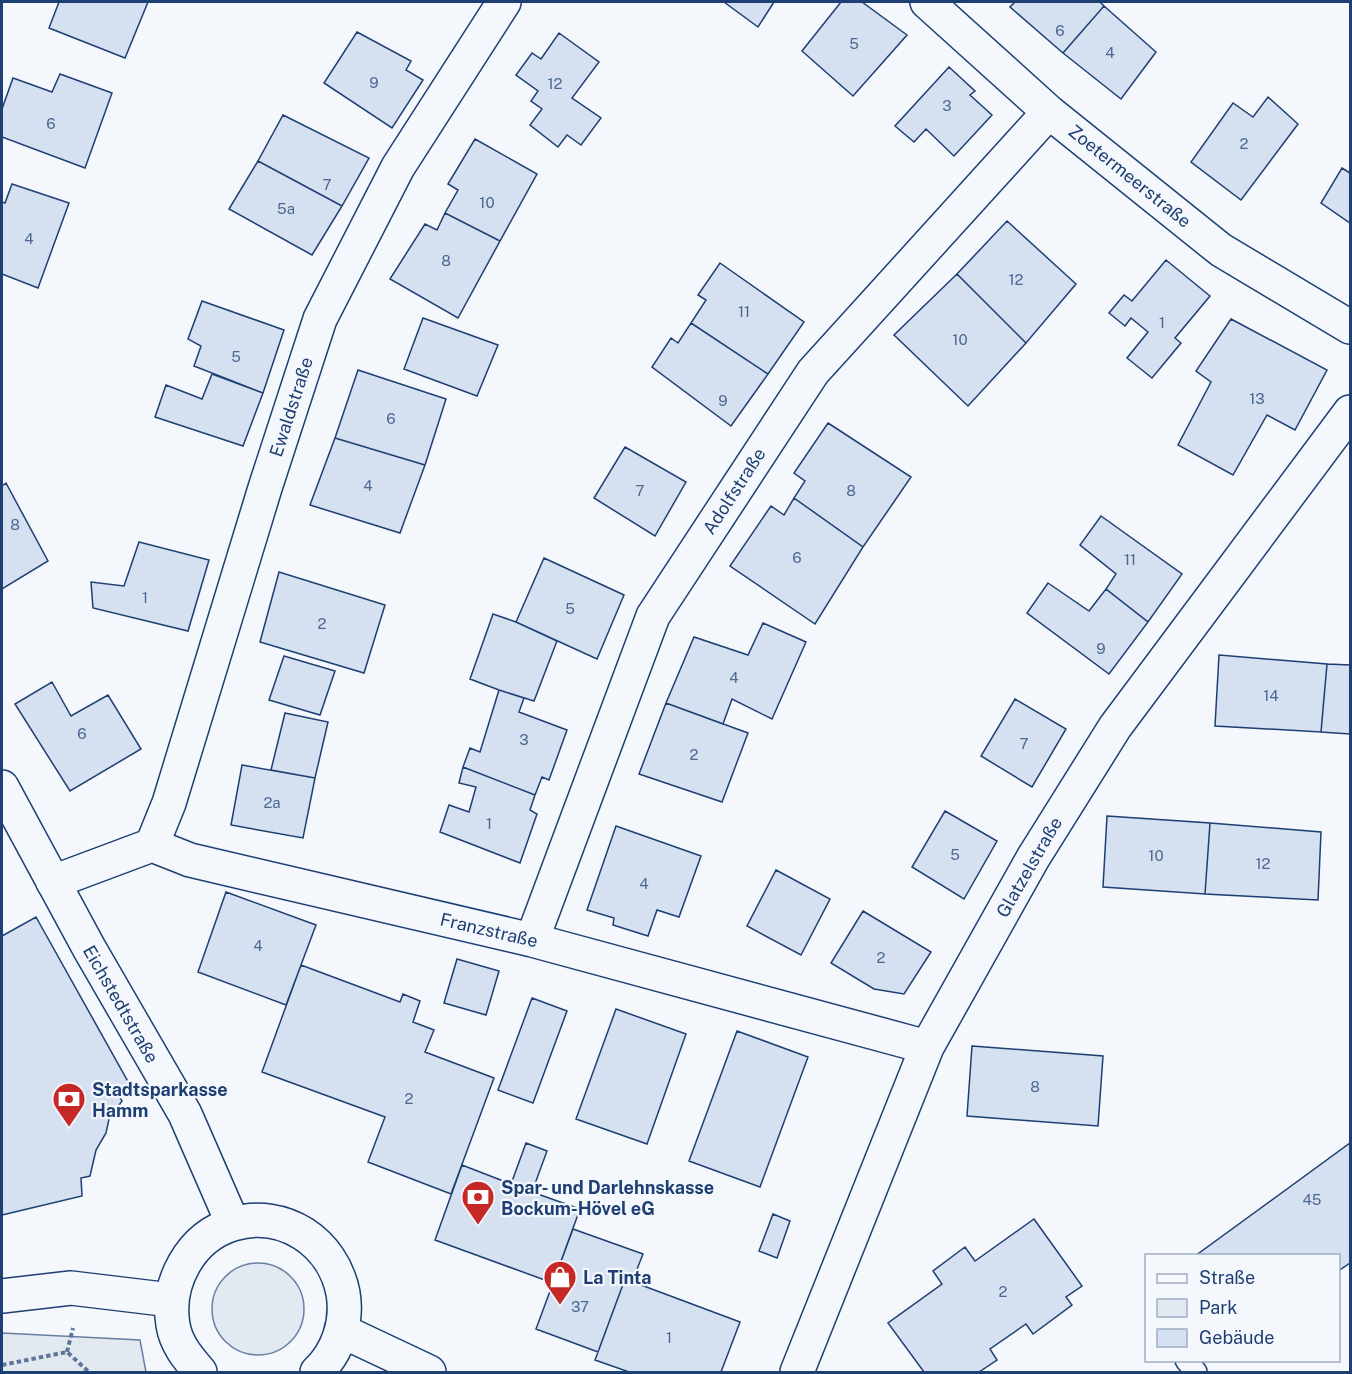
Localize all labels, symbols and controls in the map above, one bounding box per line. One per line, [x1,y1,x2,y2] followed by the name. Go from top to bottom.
[1055,22,1065,39] house number: 6
[849,35,859,52] house number: 5
[1105,44,1115,61] house number: 4
[369,74,379,91] house number: 9
[547,75,563,92] house number: 12
[942,97,952,114] house number: 3
[46,115,56,132] house number: 6
[1065,120,1195,232] street label: Zoetermeerstraße
[1240,135,1249,152] house number: 2
[322,176,332,193] house number: 7
[479,194,495,211] house number: 10
[277,200,295,217] house number: 5a
[24,230,34,247] house number: 4
[441,252,451,269] house number: 8
[1008,271,1024,288] house number: 12
[738,303,750,320] house number: 11
[1159,314,1165,331] house number: 1
[952,331,968,348] house number: 10
[231,348,241,365] house number: 5
[265,354,317,460] street label: Ewaldstraße
[1249,390,1265,407] house number: 13
[718,392,728,409] house number: 9
[386,410,396,427] house number: 6
[698,444,770,538] street label: Adolfstraße
[363,477,373,494] house number: 4
[635,482,645,499] house number: 7
[846,482,856,499] house number: 8
[10,516,20,533] house number: 8
[792,549,802,566] house number: 6
[1124,551,1136,568] house number: 11
[142,589,148,606] house number: 1
[565,600,575,617] house number: 5
[318,615,327,632] house number: 2
[1096,640,1106,657] house number: 9
[729,669,739,686] house number: 4
[1263,687,1279,704] house number: 14
[77,725,87,742] house number: 6
[519,731,529,748] house number: 3
[1019,735,1029,752] house number: 7
[690,746,699,763] house number: 2
[263,794,281,811] house number: 2a
[992,813,1066,921] street label: Glatzelstraße
[486,815,492,832] house number: 1
[950,846,960,863] house number: 5
[1148,847,1164,864] house number: 10
[1255,855,1271,872] house number: 12
[639,875,649,892] house number: 4
[438,909,540,951] street label: Franzstraße
[253,937,263,954] house number: 4
[79,941,163,1067] street label: Eichstedtstraße
[877,949,886,966] house number: 2
[1030,1078,1040,1095] house number: 8
[92,1079,228,1121] place label: Stadtsparkasse Hamm
[51,1081,87,1128] bank icon: Stadtsparkasse Hamm
[405,1090,414,1107] house number: 2
[501,1177,714,1219] place label: Spar- und Darlehnskasse Bockum-Hövel eG
[460,1179,496,1226] bank icon: Spar- und Darlehnskasse Bockum-Hövel eG
[1303,1191,1321,1208] house number: 45
[1145,1254,1340,1362] legend
[542,1259,578,1306] shop icon: La Tinta
[583,1267,651,1288] place label: La Tinta
[1199,1267,1255,1288] text: Straße
[999,1283,1008,1300] house number: 2
[1199,1297,1237,1318] text: Park
[571,1298,589,1315] house number: 37
[1199,1327,1274,1348] text: Gebäude
[666,1329,672,1346] house number: 1

